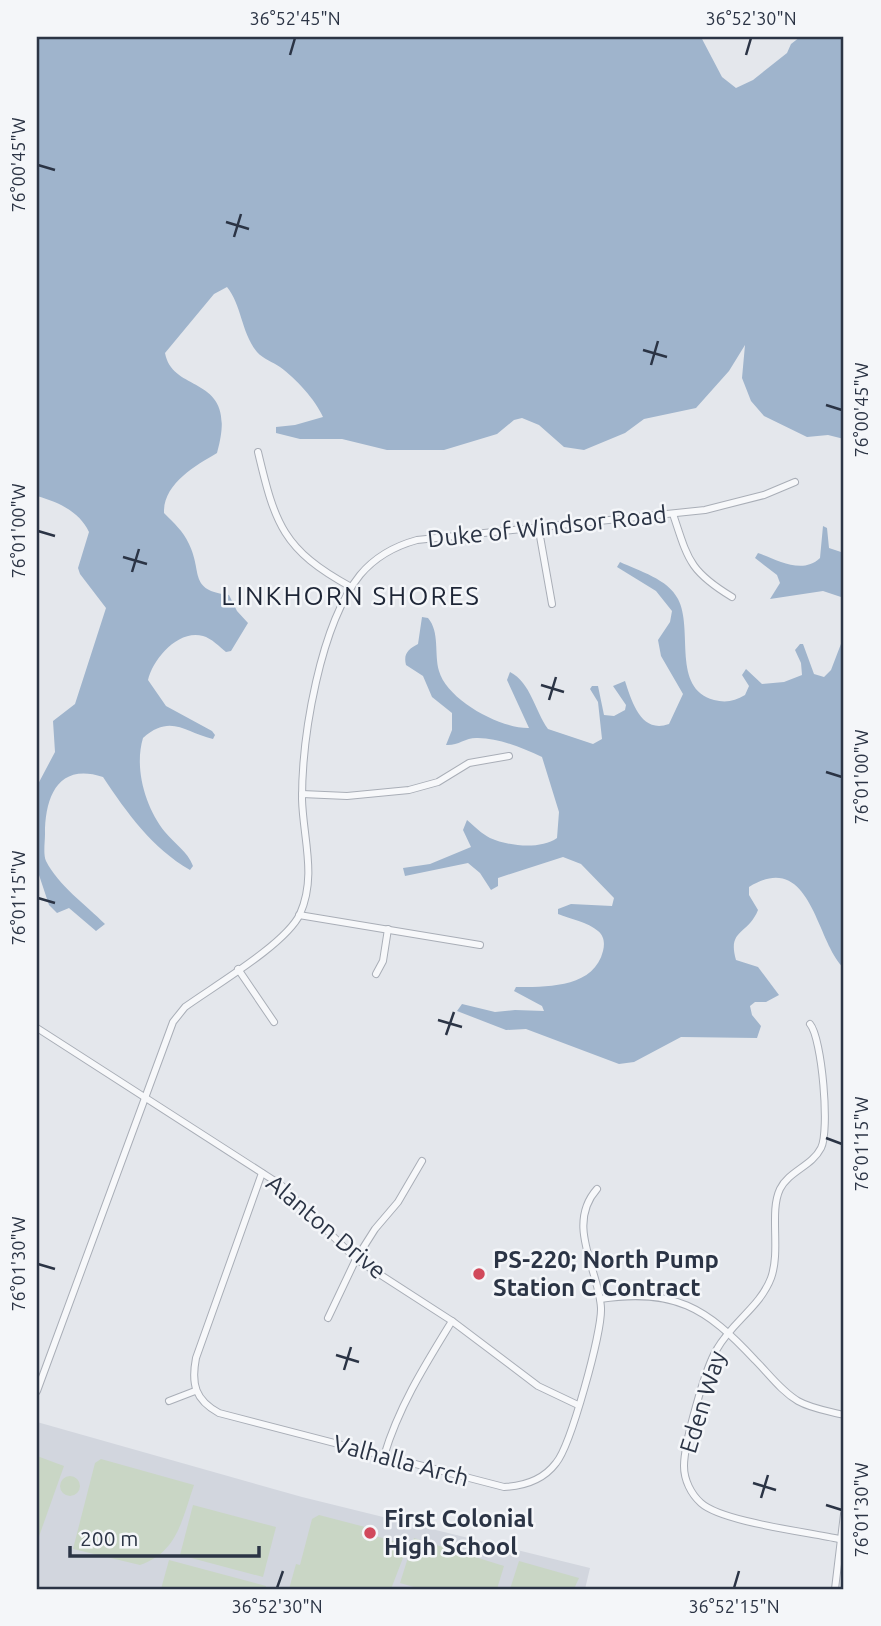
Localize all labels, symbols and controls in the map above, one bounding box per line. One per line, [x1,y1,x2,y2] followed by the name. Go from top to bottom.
[249,8,341,28] text: 36°52'45"N
[705,8,797,28] text: 36°52'30"N
[8,117,28,213] text: 76°00'45"W
[851,362,871,458] text: 76°00'45"W
[8,483,28,579] text: 76°01'00"W
[426,501,668,552] street label: Duke of Windsor Road
[221,581,481,610] district label: LINKHORN SHORES
[851,729,871,825] text: 76°01'00"W
[8,850,28,946] text: 76°01'15"W
[851,1096,871,1192] text: 76°01'15"W
[261,1169,391,1284] street label: Alanton Drive
[8,1216,28,1312] text: 76°01'30"W
[493,1246,719,1301] place label: PS-220; North Pump Station C Contract
[471,1266,487,1282] marker: PS-220; North Pump Station C Contract
[674,1347,731,1456] street label: Eden Way
[330,1429,472,1492] street label: Valhalla Arch
[851,1462,871,1558] text: 76°01'30"W
[384,1505,534,1560] place label: First Colonial High School
[70,1514,259,1558] scale bar
[362,1525,378,1541] marker: First Colonial High School
[80,1526,138,1550] text: 200 m
[231,1596,323,1616] text: 36°52'30"N
[688,1596,780,1616] text: 36°52'15"N

